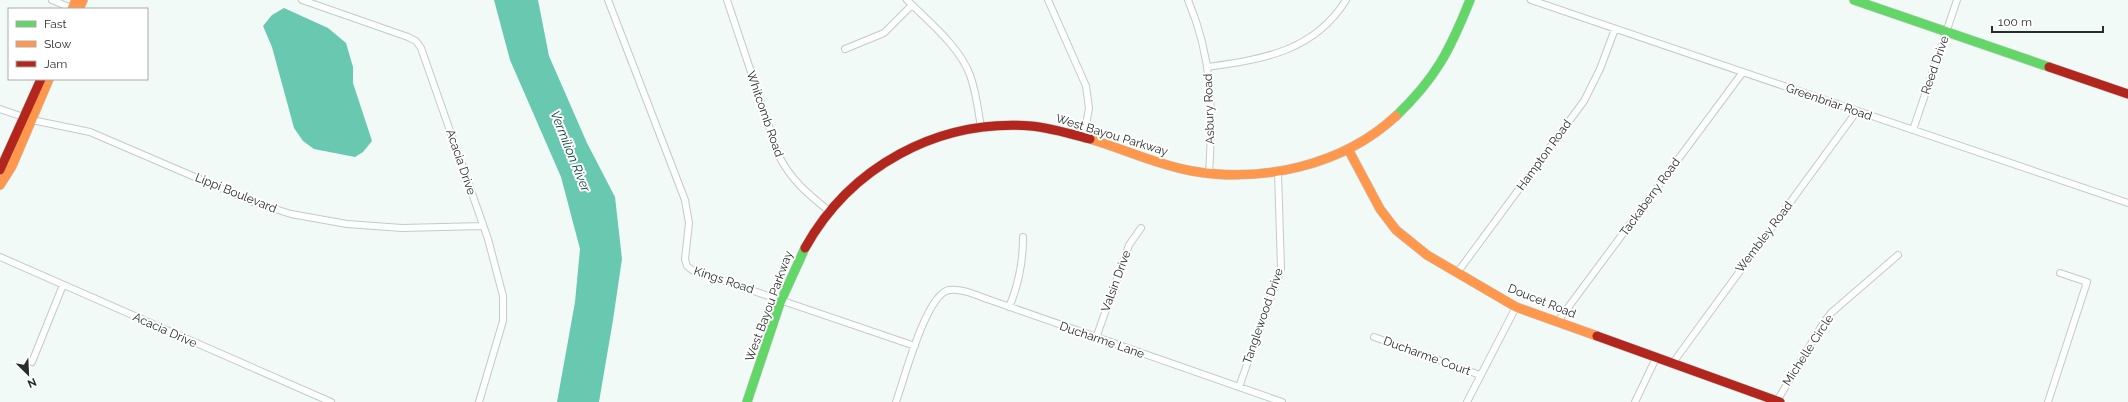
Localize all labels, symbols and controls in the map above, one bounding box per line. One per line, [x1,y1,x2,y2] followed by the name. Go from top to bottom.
[8,8,148,80] legend
[1992,8,2103,34] scale bar
[1998,15,2032,29] text: 100 m
[44,17,67,31] text: Fast
[1918,34,1952,96] street label: Reed Drive
[44,37,71,51] text: Slow
[44,57,67,71] text: Jam
[744,69,786,159] street label: Whitcomb Road
[1201,73,1217,145] street label: Asbury Road
[1784,81,1874,123] street label: Greenbriar Road
[547,109,594,194] water label: Vermilion River
[1054,111,1170,159] street label: West Bayou Parkway
[1514,117,1574,193] street label: Hampton Road
[443,127,479,197] street label: Acacia Drive
[1617,155,1683,239] street label: Tackaberry Road
[193,170,279,216] street label: Lippi Boulevard
[1733,199,1795,275] street label: Wembley Road
[742,248,796,363] street label: West Bayou Parkway
[1098,248,1134,314] street label: Valsin Drive
[692,264,756,296] street label: Kings Road
[1240,266,1286,366] street label: Tanglewood Drive
[1506,281,1578,321] street label: Doucet Road
[131,310,199,350] street label: Acacia Drive
[1780,312,1836,388] street label: Michelle Circle
[1058,319,1146,361] street label: Ducharme Lane
[1381,334,1473,378] street label: Ducharme Court
[8,354,48,394] north arrow
[25,375,38,390] text: N

